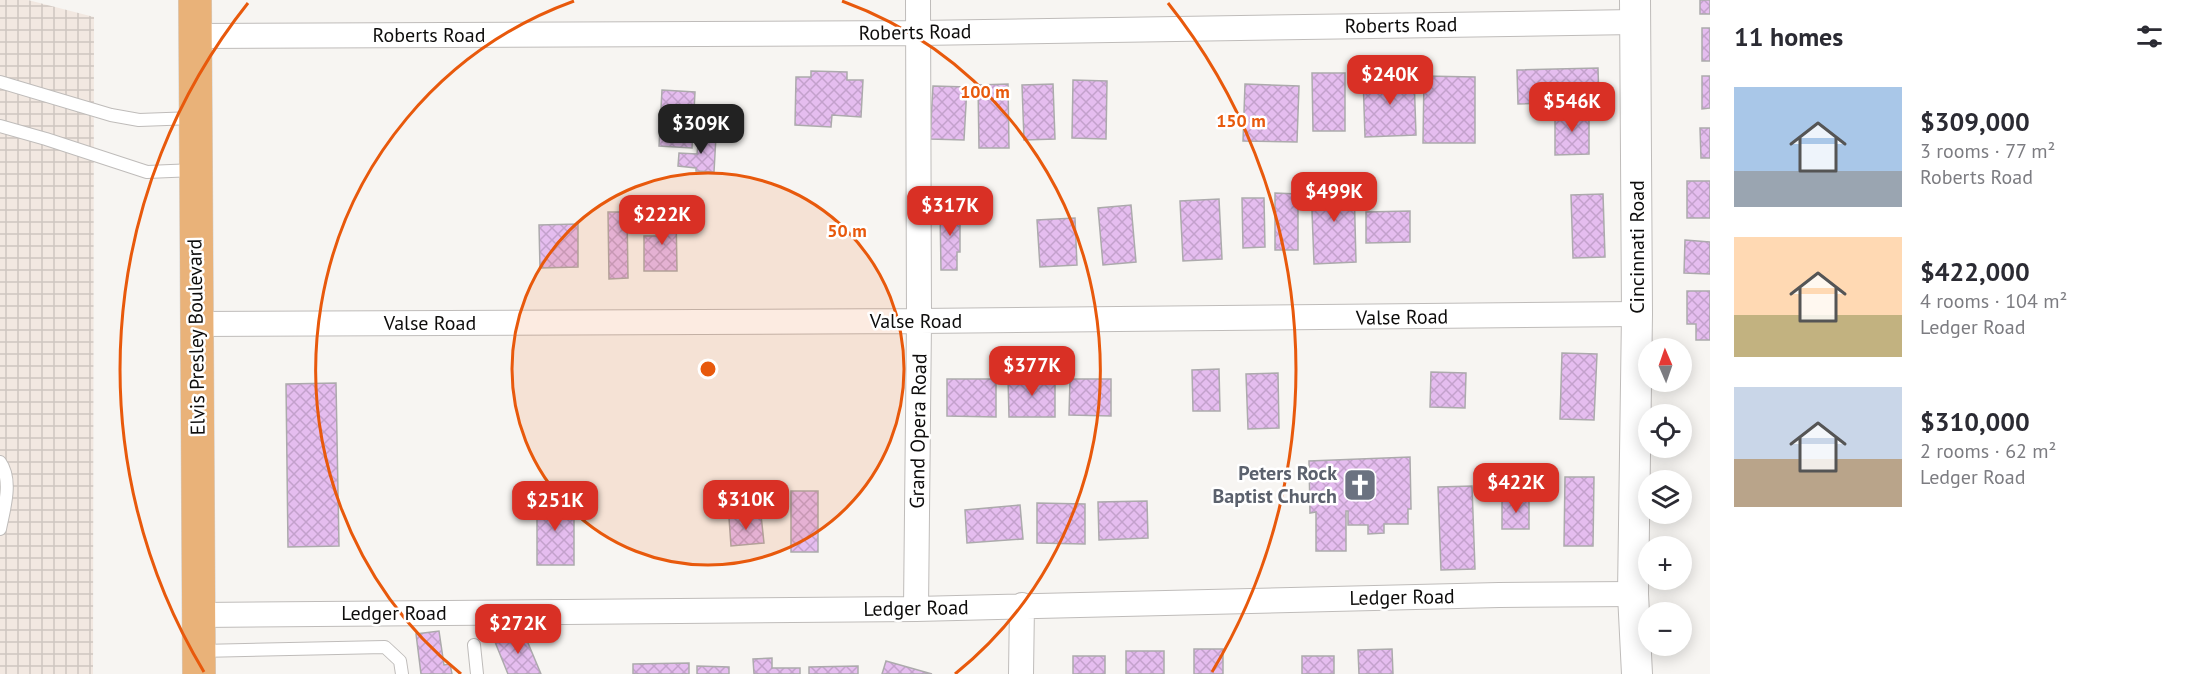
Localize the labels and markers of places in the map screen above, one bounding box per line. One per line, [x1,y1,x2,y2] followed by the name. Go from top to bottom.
[1348,55,1432,106] pin: $240K
[1530,82,1614,133] pin: $546K
[659,104,743,155] pin: $309K
[1292,172,1376,223] pin: $499K
[908,186,992,237] pin: $317K
[620,195,704,246] pin: $222K
[990,346,1074,397] pin: $377K
[698,359,718,379] centre of rings
[1212,460,1337,509] place label: Peters Rock Baptist Church
[1474,463,1558,514] pin: $422K
[1342,467,1378,503] church icon: Peters Rock Baptist Church
[704,480,788,531] pin: $310K
[513,481,597,532] pin: $251K
[476,604,560,655] pin: $272K

